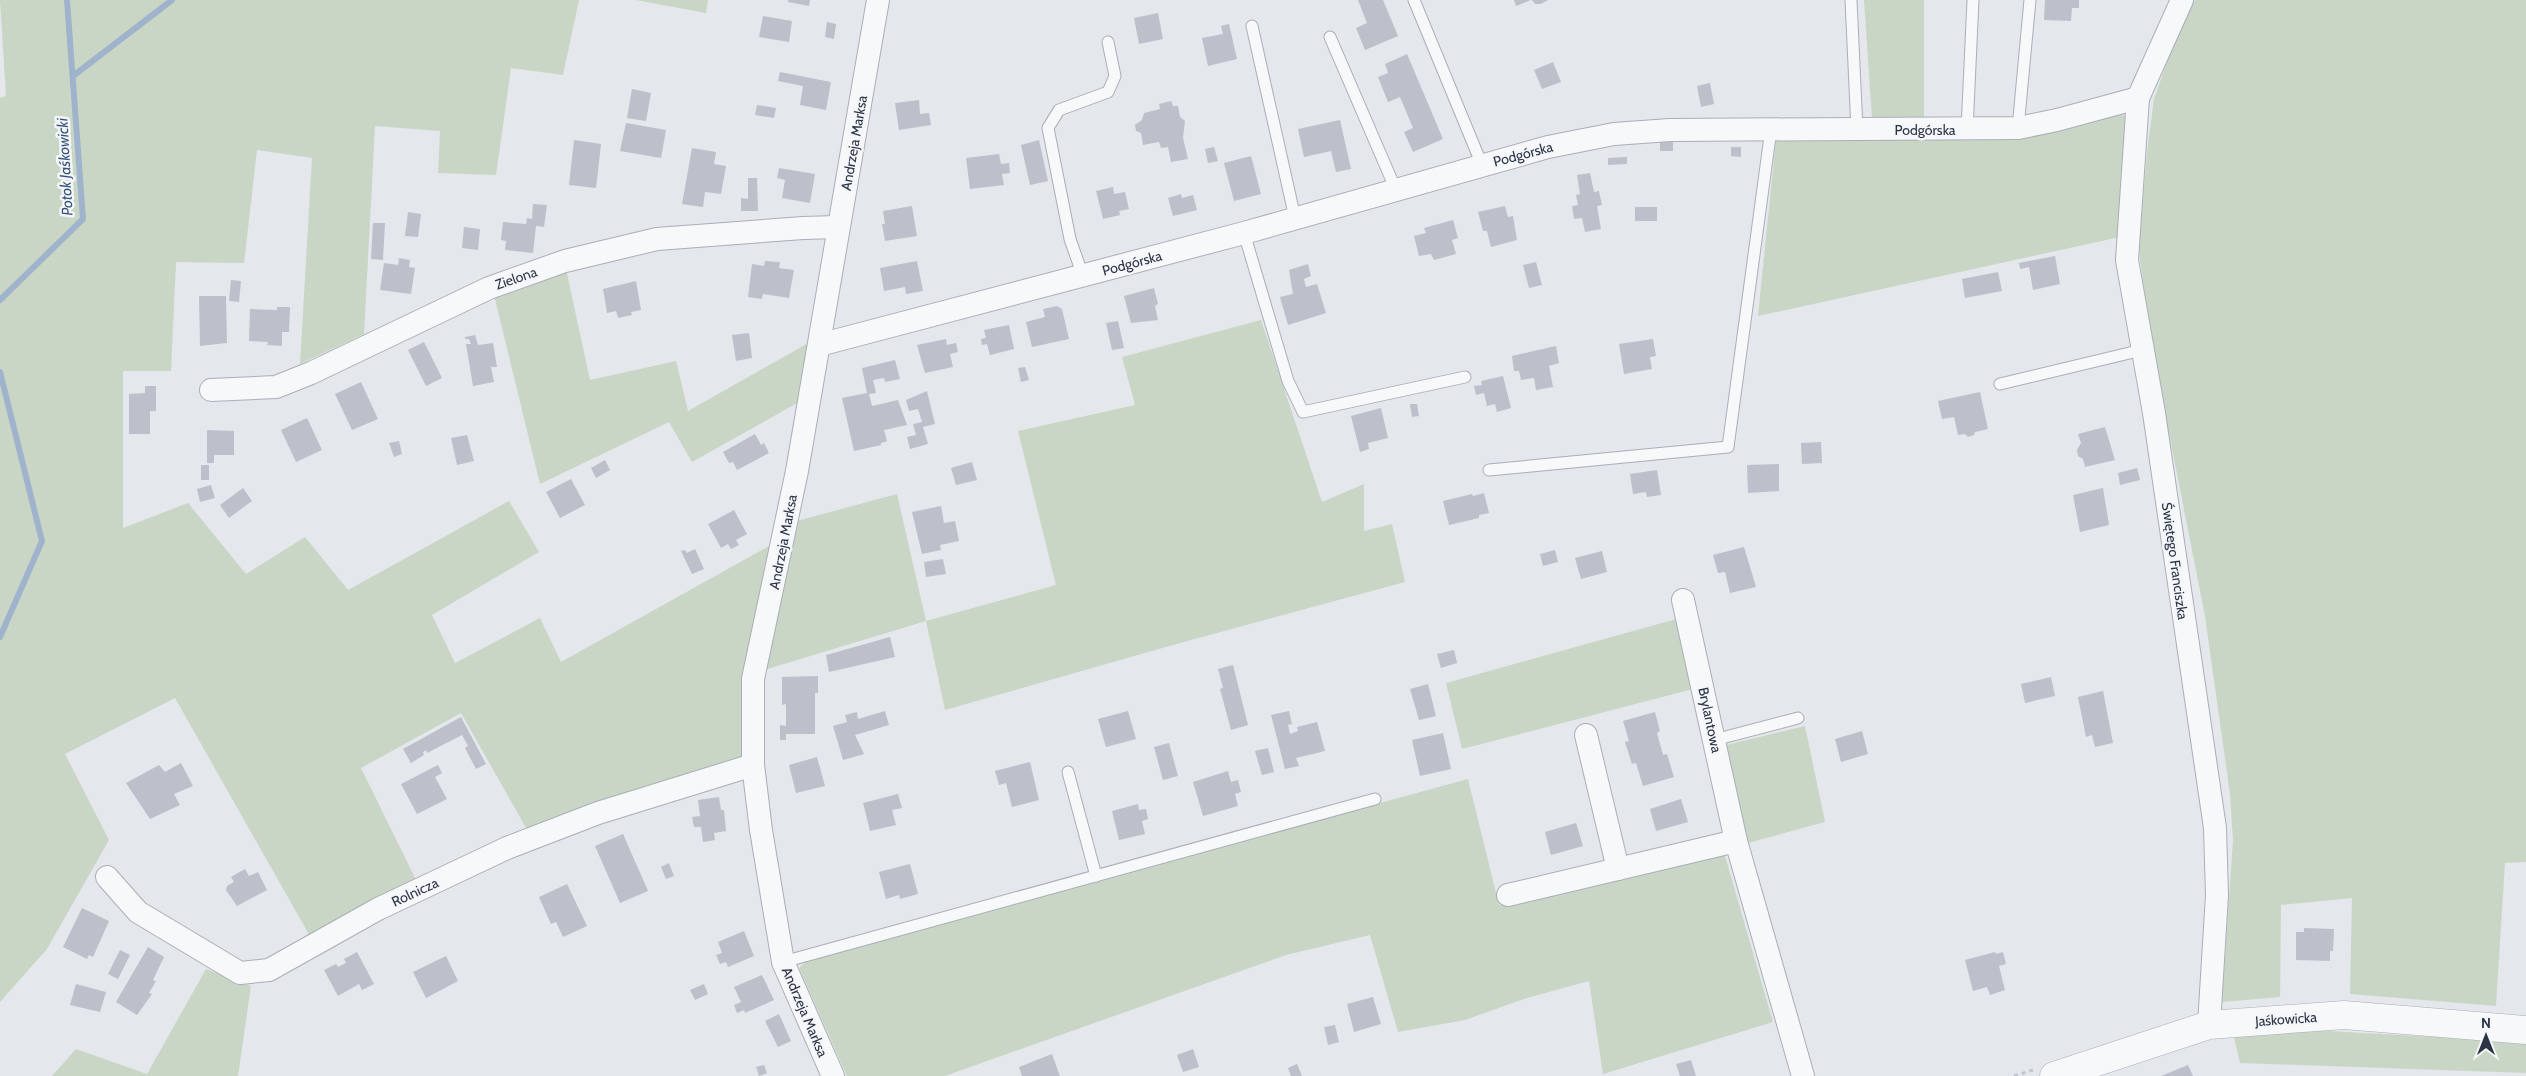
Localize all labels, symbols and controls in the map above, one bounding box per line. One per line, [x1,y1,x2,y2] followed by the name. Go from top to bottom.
[837,94,871,192] street label: Andrzeja Marksa
[53,117,77,216] water label: Potok Jaśkowicki
[1894,121,1956,139] street label: Podgórska
[1491,137,1555,171] street label: Podgórska
[1100,246,1164,280] street label: Podgórska
[493,262,540,294] street label: Zielona
[765,493,801,591] street label: Andrzeja Marksa
[2158,501,2192,621] street label: Świętego Franciszka
[1694,686,1726,755] street label: Brylantowa
[389,873,442,911] street label: Rolnicza
[778,964,832,1060] street label: Andrzeja Marksa
[2253,1008,2318,1030] street label: Jaśkowicka
[2461,1011,2511,1061] north arrow
[2481,1014,2491,1032] text: N

